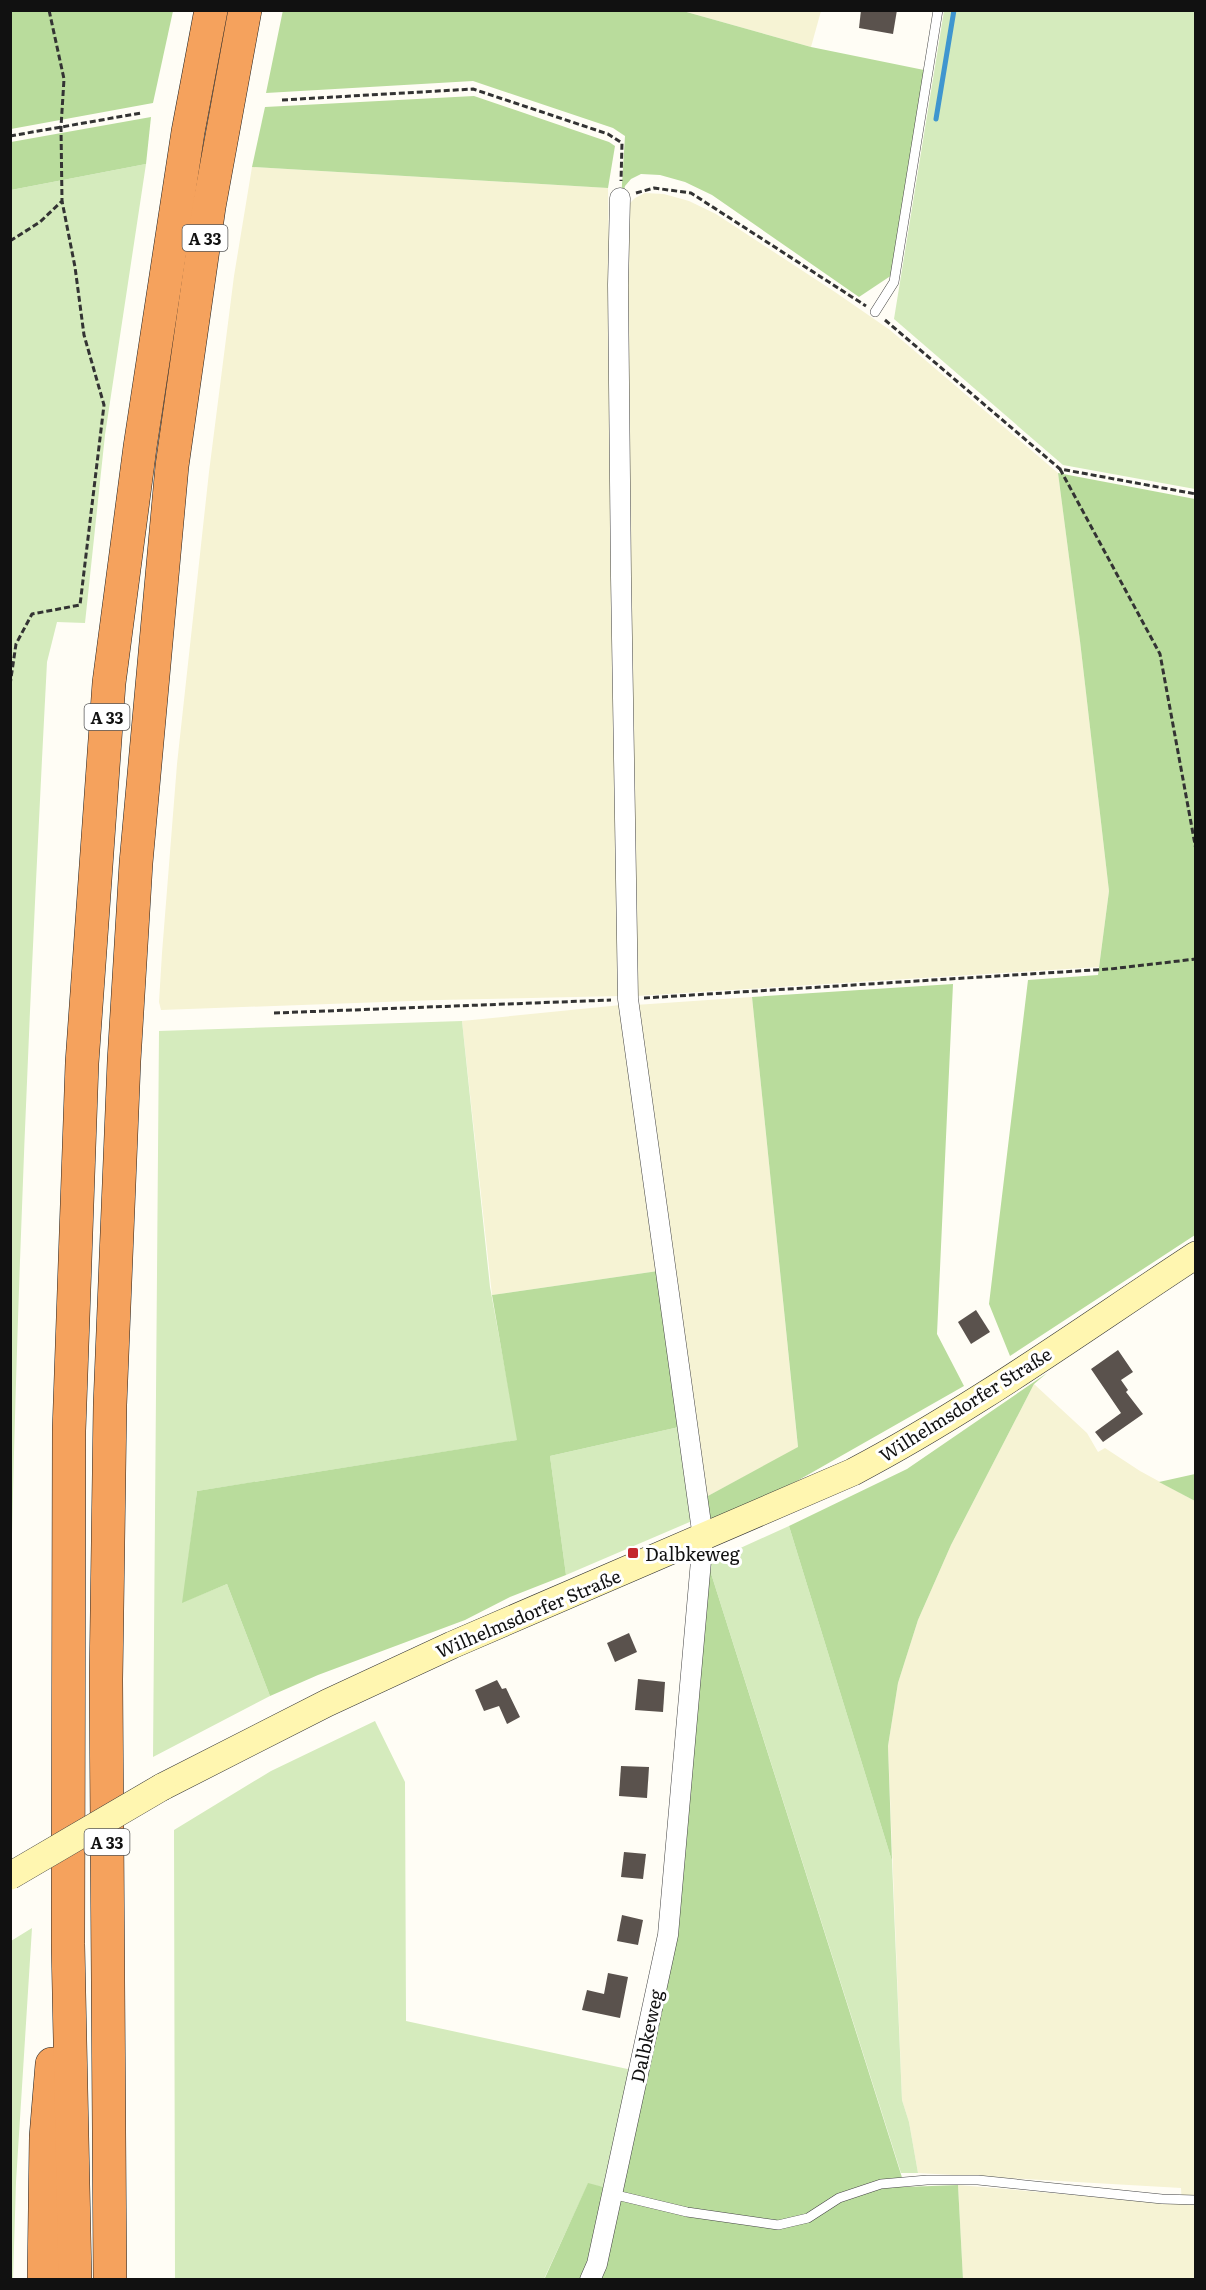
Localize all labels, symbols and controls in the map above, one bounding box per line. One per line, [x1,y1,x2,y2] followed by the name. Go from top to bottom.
[182,225,228,251] road number: A 33
[84,704,130,730] road number: A 33
[874,1340,1056,1468] street label: Wilhelmsdorfer Straße
[645,1540,741,1567] place label: Dalbkeweg
[626,1546,640,1560] marker: Dalbkeweg
[431,1562,625,1664] street label: Wilhelmsdorfer Straße
[84,1829,130,1855] road number: A 33
[623,1986,669,2085] street label: Dalbkeweg

